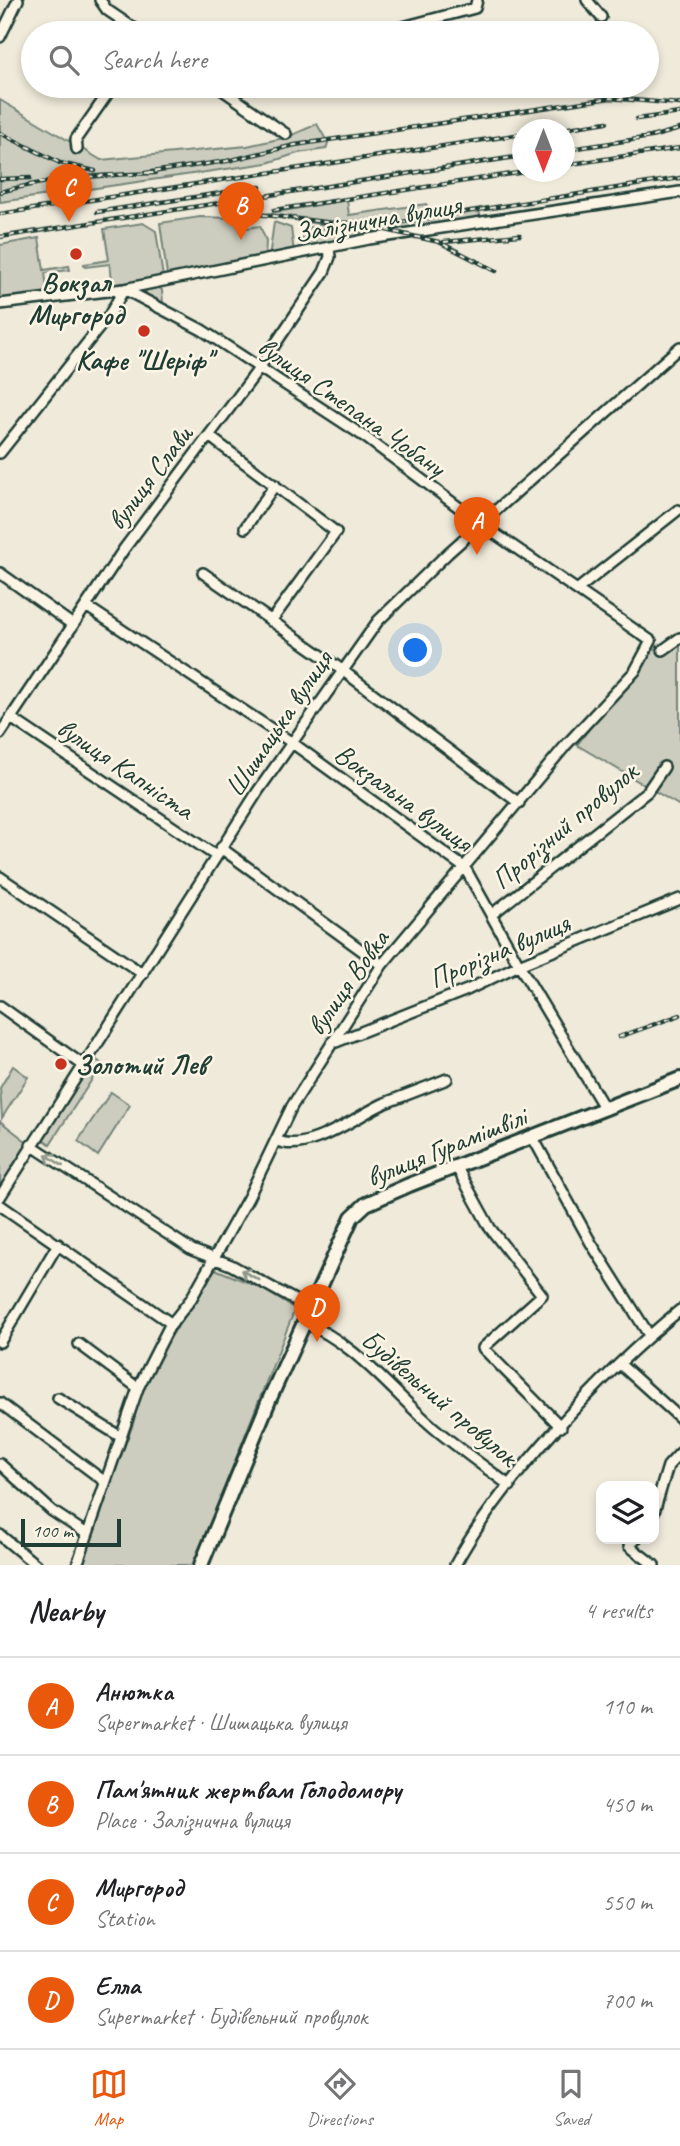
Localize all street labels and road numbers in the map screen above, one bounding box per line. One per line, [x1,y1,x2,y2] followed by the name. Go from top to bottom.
[291,186,466,251] street label: Залізнична вулиця
[251,329,454,485] street label: вулиця Степана Чобану
[99,417,201,537] street label: вулиця Слави
[217,642,341,803] street label: Шишацька вулиця
[51,710,202,828] street label: вулиця Капніста
[328,736,482,861] street label: Вокзальна вулиця
[484,752,647,897] street label: Прорізний провулок
[423,905,576,997] street label: Прорізна вулиця
[298,921,397,1042] street label: вулиця Вовка
[361,1097,535,1194] street label: вулиця Гурамішвілі
[354,1322,527,1475] street label: Будівельний провулок

